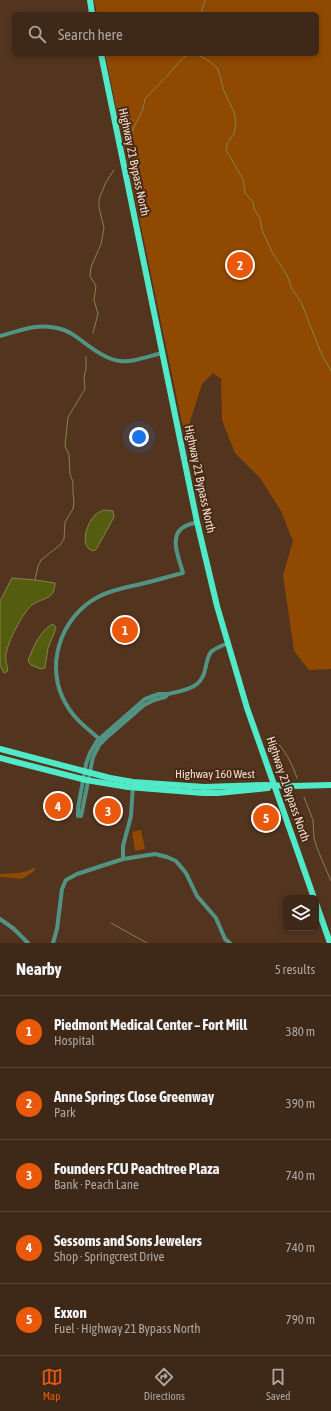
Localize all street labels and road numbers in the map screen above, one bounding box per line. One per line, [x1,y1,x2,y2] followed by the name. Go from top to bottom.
[116,107,152,217] street label: Highway 21 Bypass North
[182,424,218,534] street label: Highway 21 Bypass North
[263,735,313,843] street label: Highway 21 Bypass North
[175,767,256,781] street label: Highway 160 West

